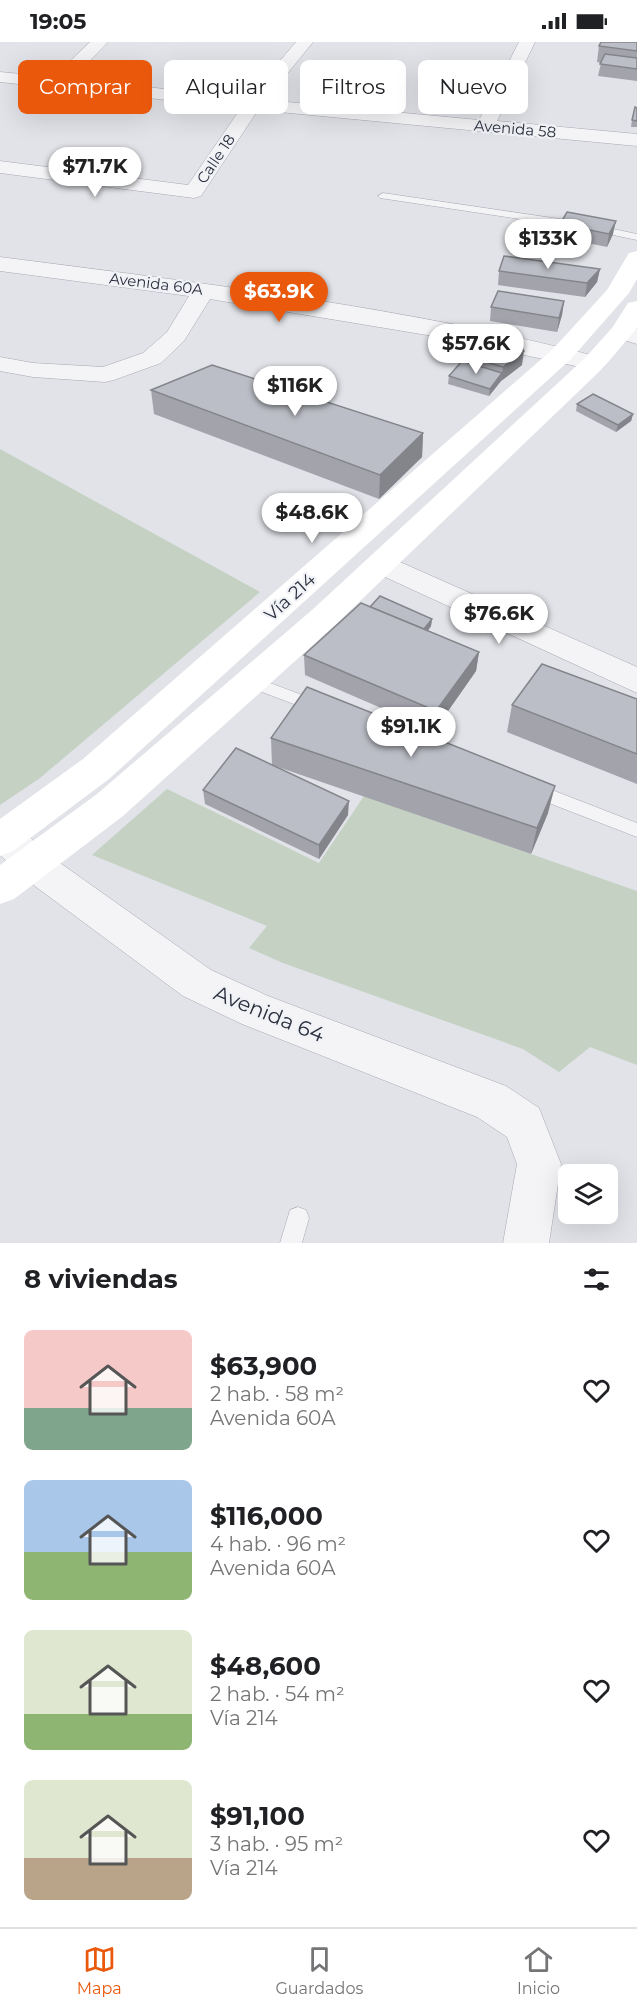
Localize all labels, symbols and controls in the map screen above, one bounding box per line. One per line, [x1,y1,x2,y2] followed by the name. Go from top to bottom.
[30,8,86,35] text: 19:05
[18,60,152,114] chip: Comprar
[164,60,288,114] chip: Alquilar
[300,60,406,114] chip: Filtros
[418,60,528,114] chip: Nuevo
[473,115,557,142] street label: Avenida 58
[192,130,239,187] street label: Calle 18
[46,147,144,198] pin: $71.7K
[62,154,128,178] text: $71.7K
[506,219,590,270] pin: $133K
[519,226,577,250] text: $133K
[108,268,204,299] street label: Avenida 60A
[230,272,328,323] pin: $63.9K
[244,279,314,303] text: $63.9K
[427,324,525,375] pin: $57.6K
[442,331,510,355] text: $57.6K
[253,366,337,417] pin: $116K
[267,373,323,397] text: $116K
[263,493,361,544] pin: $48.6K
[276,500,348,524] text: $48.6K
[260,568,320,626] street label: Vía 214
[450,594,548,645] pin: $76.6K
[464,601,534,625] text: $76.6K
[362,707,460,758] pin: $91.1K
[381,714,441,738] text: $91.1K
[210,980,328,1047] street label: Avenida 64
[558,1164,618,1224] map controls
[558,1164,618,1224] button: layers
[24,1263,178,1295] text: 8 viviendas
[580,1263,613,1296] icon: filters
[210,1350,317,1382] text: $63,900
[72,1354,144,1426] icon: home
[580,1374,613,1407] icon: heart
[210,1382,344,1406] text: 2 hab. · 58 m²
[210,1406,336,1430] text: Avenida 60A
[210,1500,323,1532] text: $116,000
[72,1504,144,1576] icon: home
[580,1524,613,1557] icon: heart
[210,1532,346,1556] text: 4 hab. · 96 m²
[210,1556,336,1580] text: Avenida 60A
[210,1650,321,1682] text: $48,600
[72,1654,144,1726] icon: home
[580,1674,613,1707] icon: heart
[210,1682,345,1706] text: 2 hab. · 54 m²
[210,1706,278,1730] text: Vía 214
[210,1800,305,1832] text: $91,100
[72,1804,144,1876] icon: home
[580,1824,613,1857] icon: heart
[210,1832,343,1856] text: 3 hab. · 95 m²
[210,1856,278,1880] text: Vía 214
[77,1943,122,1998] tab: Mapa
[276,1943,363,1998] tab: Guardados
[517,1943,560,1998] tab: Inicio

